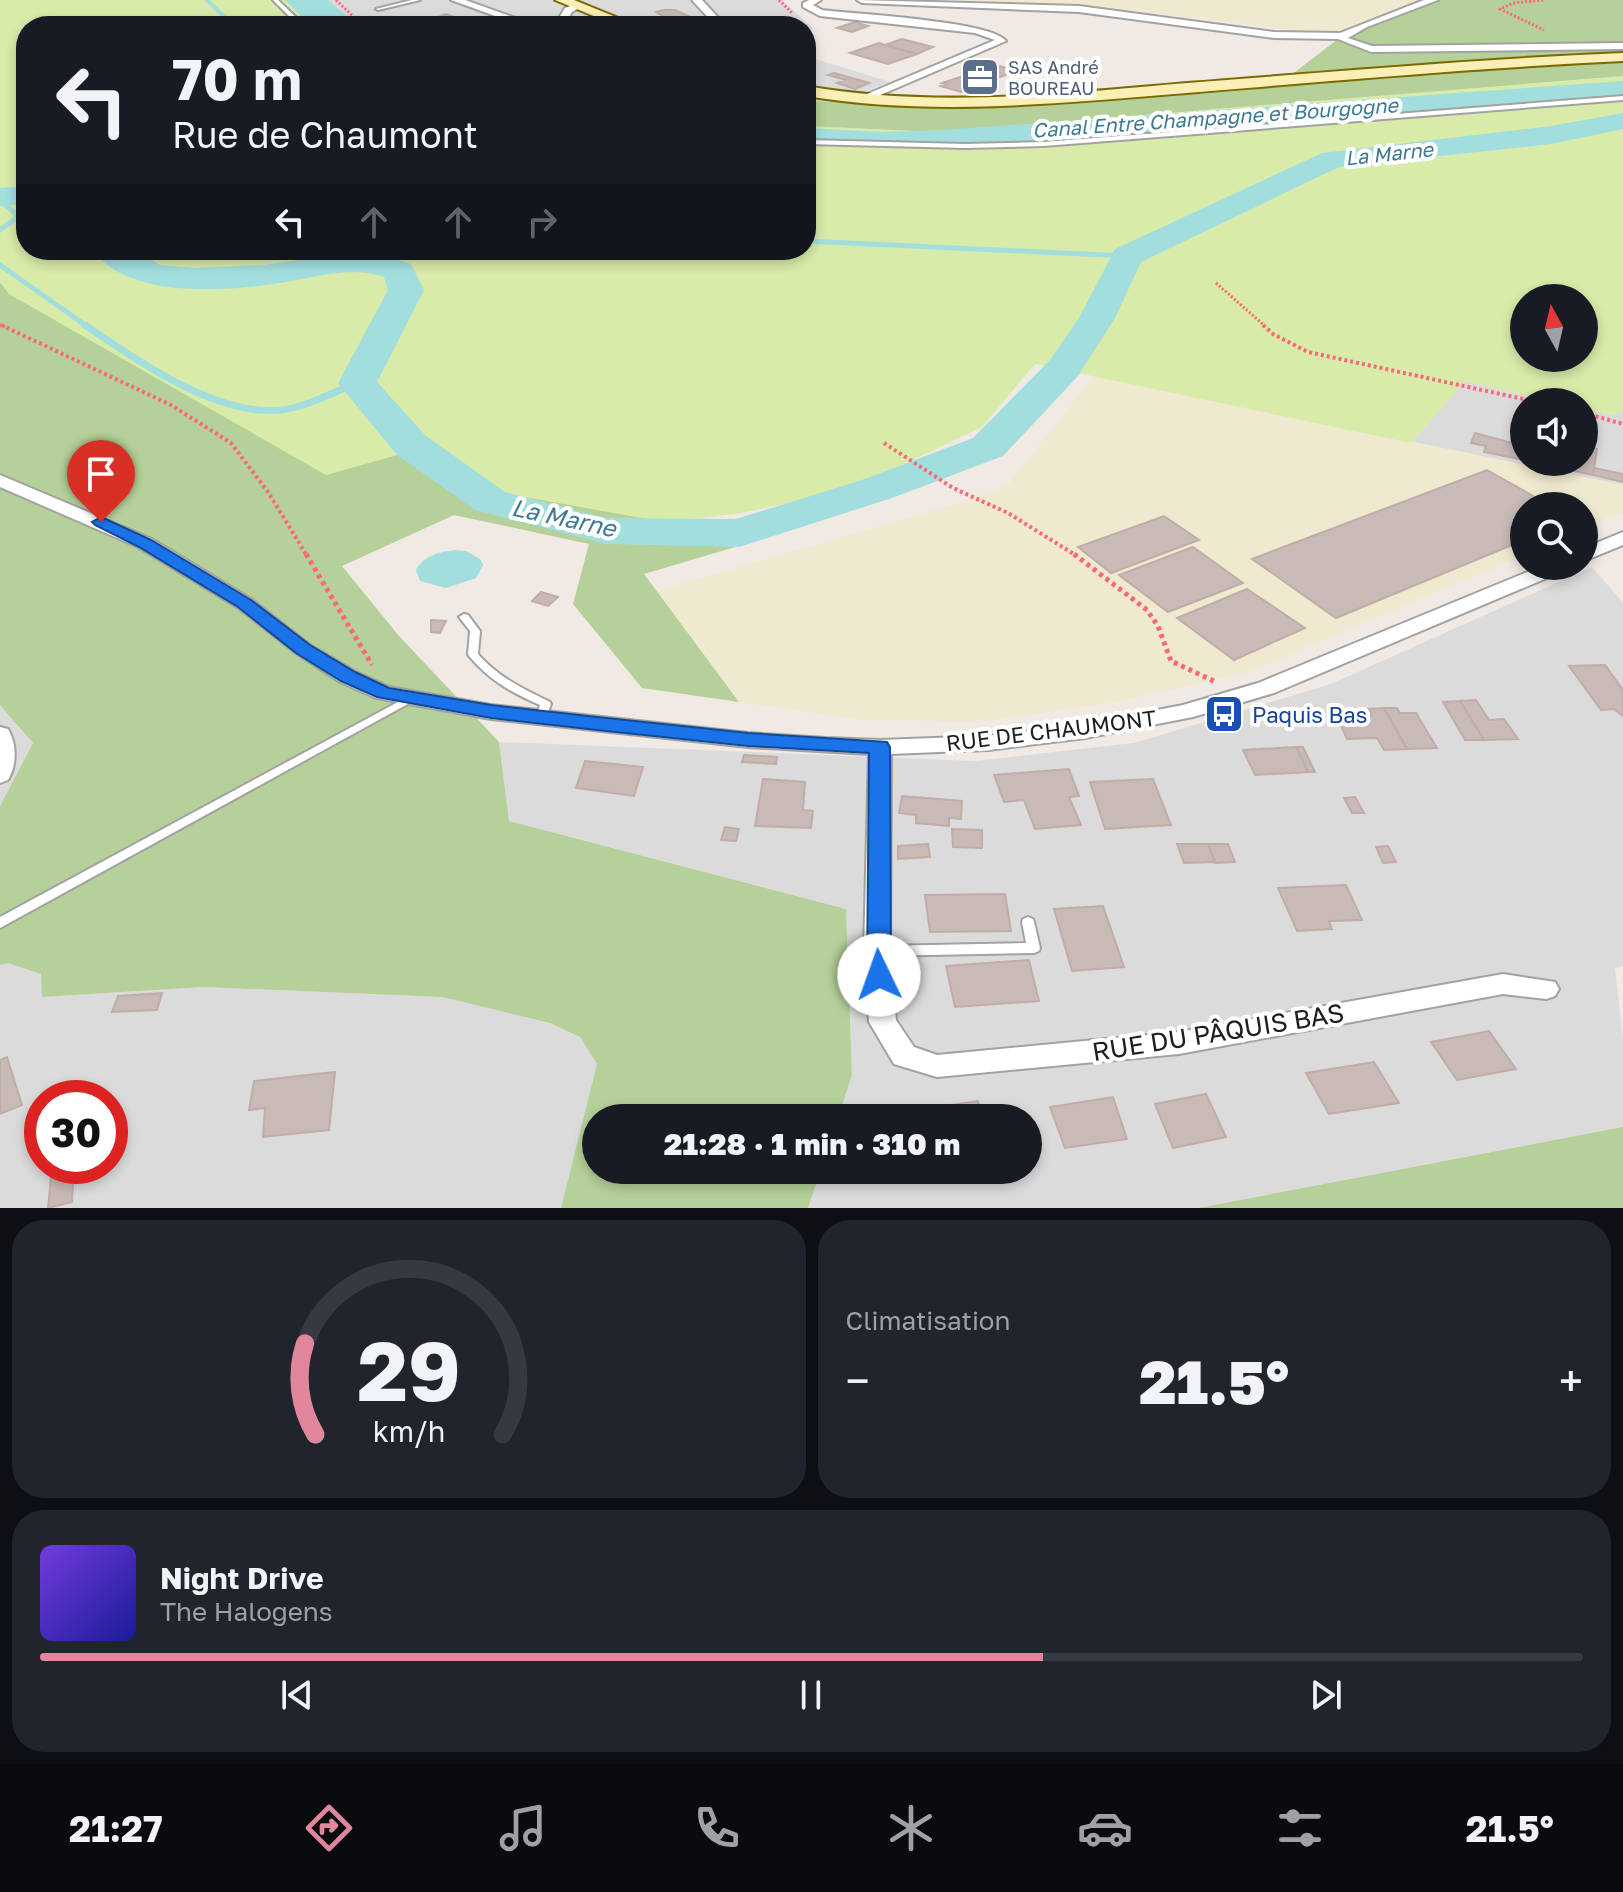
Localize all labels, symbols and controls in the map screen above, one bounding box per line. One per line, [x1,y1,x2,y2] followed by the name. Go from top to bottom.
[172,45,302,112] text: 70 m
[40,48,144,152] icon: left
[959,56,1001,98] office icon: SAS André BOUREAU
[1008,56,1099,99] place label: SAS André BOUREAU
[1031,92,1400,143] water label: Canal Entre Champagne et Bourgogne
[172,113,478,156] text: Rue de Chaumont
[1344,136,1435,170] water label: La Marne
[268,200,312,244] icon: left
[352,200,396,244] icon: ahead
[436,200,480,244] icon: ahead
[520,200,564,244] icon: right
[1510,284,1598,372] north arrow
[1510,284,1598,580] map controls
[1510,388,1598,476] button: sound
[67,440,135,522] pin
[79,452,123,496] icon: arrive
[509,492,621,543] water label: La Marne
[1510,492,1598,580] button: search
[1203,693,1245,735] bus stop icon: Paquis Bas
[1252,701,1367,728] place label: Paquis Bas
[944,704,1158,756] street label: RUE DE CHAUMONT
[837,933,921,1017] position arrow
[1090,997,1346,1067] street label: RUE DU PÂQUIS BAS
[24,1080,128,1184] speed limit sign: 30
[664,1126,960,1162] text: 21:28 · 1 min · 310 m
[846,1305,1010,1336] text: Climatisation
[357,1319,461,1419] text: 29
[1139,1345,1289,1417] text: 21.5°
[846,1354,870,1407] text: −
[1559,1354,1583,1407] text: +
[372,1414,445,1448] text: km/h
[160,1560,324,1596] text: Night Drive
[160,1596,333,1627] text: The Halogens
[275,1673,319,1717] icon: previous
[789,1673,833,1717] icon: pause
[1304,1673,1348,1717] icon: next
[301,1800,357,1856] icon: directions
[495,1800,551,1856] icon: music
[689,1800,745,1856] icon: phone
[883,1800,939,1856] icon: climate
[1077,1800,1133,1856] icon: car
[1272,1800,1328,1856] icon: filters
[69,1807,163,1850] text: 21:27
[1466,1807,1554,1850] text: 21.5°

